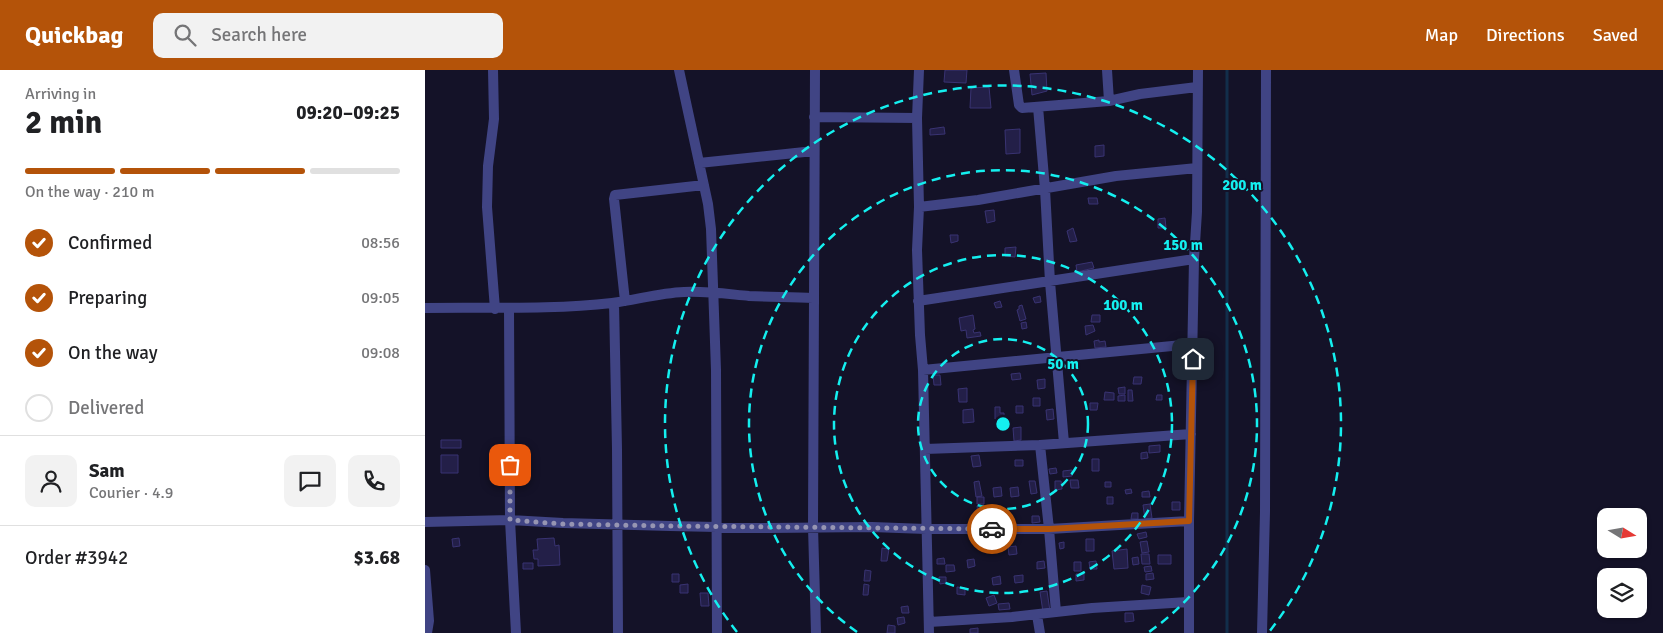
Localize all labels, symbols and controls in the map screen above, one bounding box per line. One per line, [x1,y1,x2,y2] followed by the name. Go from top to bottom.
[153,13,503,58] search box
[25,20,123,50] text: Quickbag
[171,21,199,49] icon: search
[211,23,307,47] text: Search here
[1425,24,1458,46] text: Map
[1486,24,1565,46] text: Directions
[1593,24,1638,46] text: Saved
[25,84,96,104] text: Arriving in
[296,101,400,125] text: 09:20–09:25
[25,103,102,142] text: 2 min
[1222,176,1262,194] text: 200 m
[25,182,155,202] text: On the way · 210 m
[25,229,53,257] icon: check
[68,231,152,255] text: Confirmed
[361,233,400,253] text: 08:56
[1163,236,1203,254] text: 150 m
[25,284,53,312] icon: check
[68,286,147,310] text: Preparing
[361,288,400,308] text: 09:05
[1103,296,1143,314] text: 100 m
[1172,338,1214,380] pin
[25,339,53,367] icon: check
[68,341,158,365] text: On the way
[361,343,400,363] text: 09:08
[1179,345,1207,373] icon: home
[1047,355,1079,373] text: 50 m
[68,396,144,420] text: Delivered
[994,415,1012,433] centre of rings
[489,444,531,486] pin
[496,451,524,479] icon: bag
[25,455,77,507] button: person
[284,455,336,507] button: chat
[348,455,400,507] button: phone
[89,459,125,483] text: Sam
[89,483,173,503] text: Courier · 4.9
[967,504,1017,554] courier
[1597,508,1647,558] north arrow
[1597,508,1647,618] map controls
[978,515,1006,543] icon: car
[25,546,128,570] text: Order #3942
[354,546,400,570] text: $3.68
[1597,568,1647,618] button: layers

